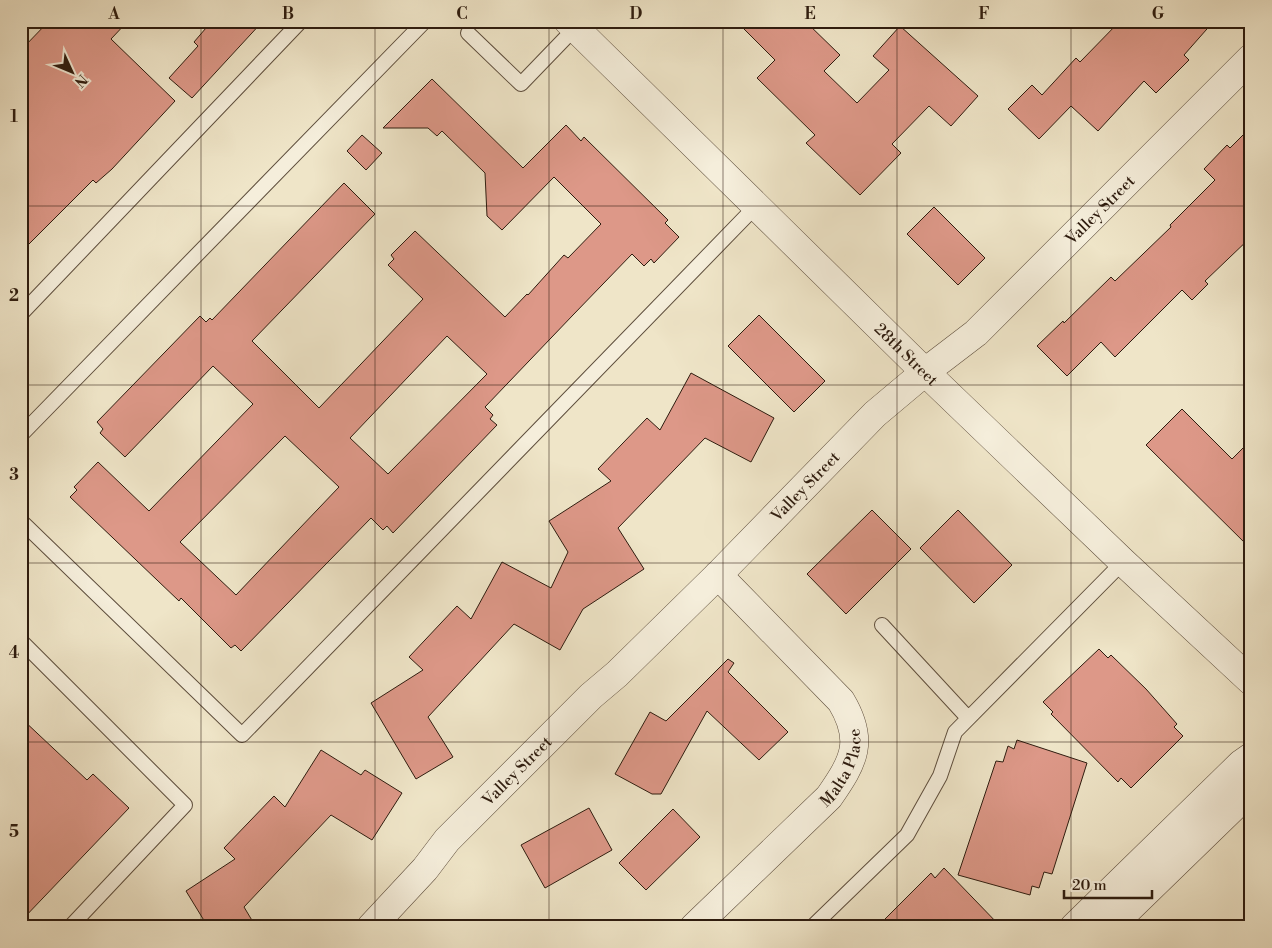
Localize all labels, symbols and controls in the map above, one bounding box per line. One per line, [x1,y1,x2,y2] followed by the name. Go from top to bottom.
[107,4,120,24] text: A
[282,4,294,24] text: B
[456,4,468,24] text: C
[630,4,643,24] text: D
[804,4,816,24] text: E
[978,4,990,24] text: F
[1152,4,1165,24] text: G
[48,48,98,98] north arrow
[70,70,91,91] text: N
[10,107,18,127] text: 1
[1061,171,1140,250] street label: Valley Street
[9,286,19,306] text: 2
[870,319,942,391] street label: 28th Street
[766,447,844,527] street label: Valley Street
[9,465,19,485] text: 3
[9,643,20,663] text: 4
[816,727,865,812] street label: Malta Place
[478,732,556,811] street label: Valley Street
[9,822,19,842] text: 5
[1064,868,1152,900] scale bar
[1072,876,1107,895] text: 20 m

